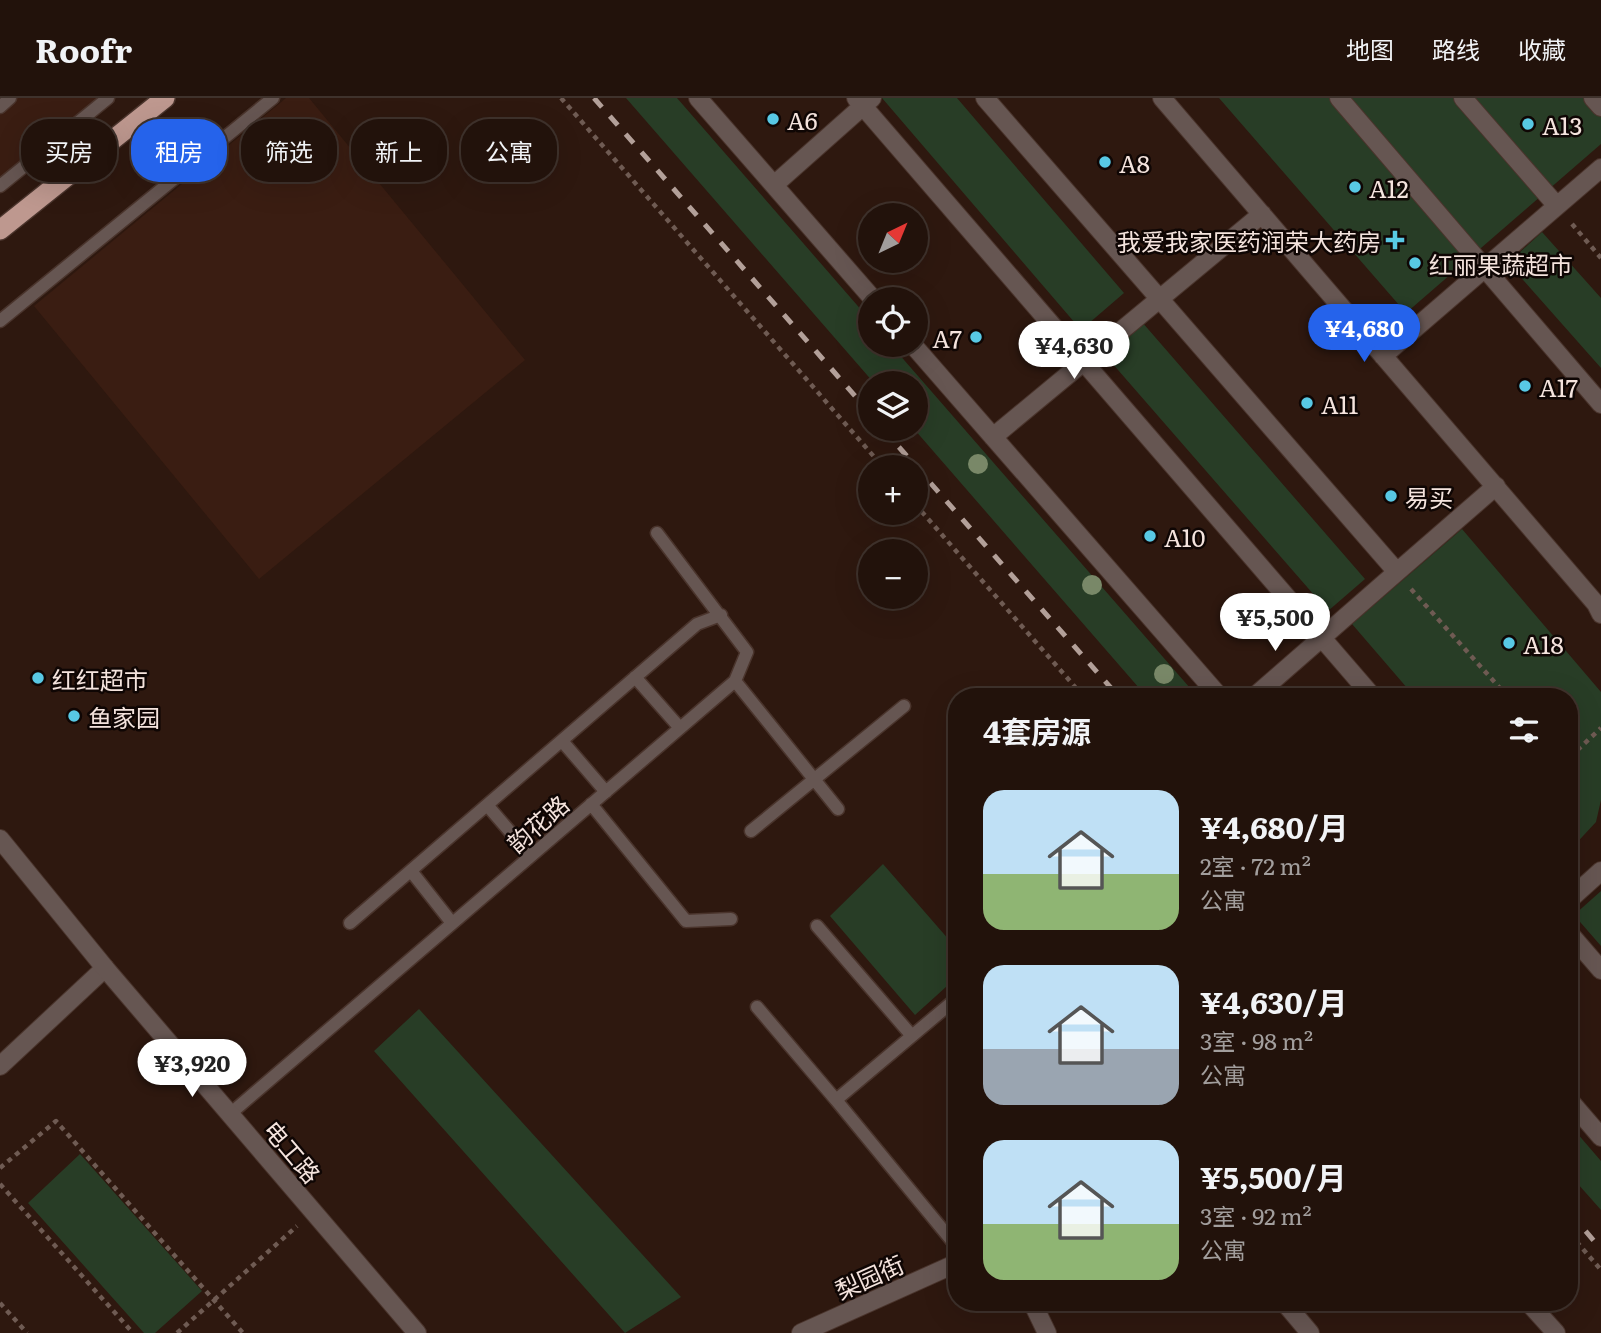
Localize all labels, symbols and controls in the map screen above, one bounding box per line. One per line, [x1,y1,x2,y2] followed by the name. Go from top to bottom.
[35,24,132,73] text: Roofr
[1346,31,1394,66] text: 地图
[1432,31,1480,66] text: 路线
[1518,31,1566,66] text: 收藏
[787,102,818,137] place label: A6
[1542,107,1582,142] place label: A13
[765,111,781,127] marker: A6
[1520,116,1536,132] marker: A13
[21,119,117,182] chip: 买房
[131,119,227,182] chip: 租房
[241,119,337,182] chip: 筛选
[351,119,447,182] chip: 新上
[461,119,557,182] chip: 公寓
[1119,145,1150,180] place label: A8
[1097,154,1113,170] marker: A8
[1369,170,1409,205] place label: A12
[1347,179,1363,195] marker: A12
[858,203,928,273] north arrow
[858,203,928,609] map controls
[1117,223,1381,258] place label: 我爱我家医药润荣大药房
[1387,232,1403,248] marker: 我爱我家医药润荣大药房
[1429,246,1573,281] place label: 红丽果蔬超市
[1407,255,1423,271] marker: 红丽果蔬超市
[858,287,928,357] button: locate
[1307,304,1421,364] pin: ¥4,680
[1324,310,1404,344] text: ¥4,680
[932,320,962,355] place label: A7
[1017,322,1131,381] pin: ¥4,630
[1035,327,1113,361] text: ¥4,630
[968,329,984,345] marker: A7
[1539,369,1578,404] place label: A17
[858,371,928,441] button: layers
[1517,378,1533,394] marker: A17
[1321,386,1358,421] place label: A11
[1299,395,1315,411] marker: A11
[858,455,928,525] button: +
[1405,479,1453,514] place label: 易买
[1383,488,1399,504] marker: 易买
[1164,519,1205,554] place label: A10
[1142,528,1158,544] marker: A10
[858,539,928,609] button: −
[1218,594,1332,653] pin: ¥5,500
[1236,599,1314,633] text: ¥5,500
[1523,626,1564,661] place label: A18
[1501,635,1517,651] marker: A18
[52,661,148,696] place label: 红红超市
[30,670,46,686] marker: 红红超市
[88,699,160,734] place label: 鱼家园
[66,708,82,724] marker: 鱼家园
[983,708,1091,752] text: 4套房源
[1505,711,1543,749] icon: filters
[498,786,576,860] street label: 韵花路
[1200,804,1349,848] text: ¥4,680/月
[1039,818,1123,902] icon: home
[1200,848,1311,882] text: 2室 · 72 m²
[1200,882,1246,916] text: 公寓
[1200,979,1348,1023] text: ¥4,630/月
[1039,993,1123,1077] icon: home
[1200,1023,1313,1057] text: 3室 · 98 m²
[135,1040,249,1099] pin: ¥3,920
[154,1045,230,1079] text: ¥3,920
[1200,1057,1246,1091] text: 公寓
[256,1112,330,1190] street label: 电工路
[1200,1154,1346,1198] text: ¥5,500/月
[1039,1168,1123,1252] icon: home
[1200,1198,1312,1232] text: 3室 · 92 m²
[1200,1232,1246,1266] text: 公寓
[829,1245,909,1307] street label: 梨园街

